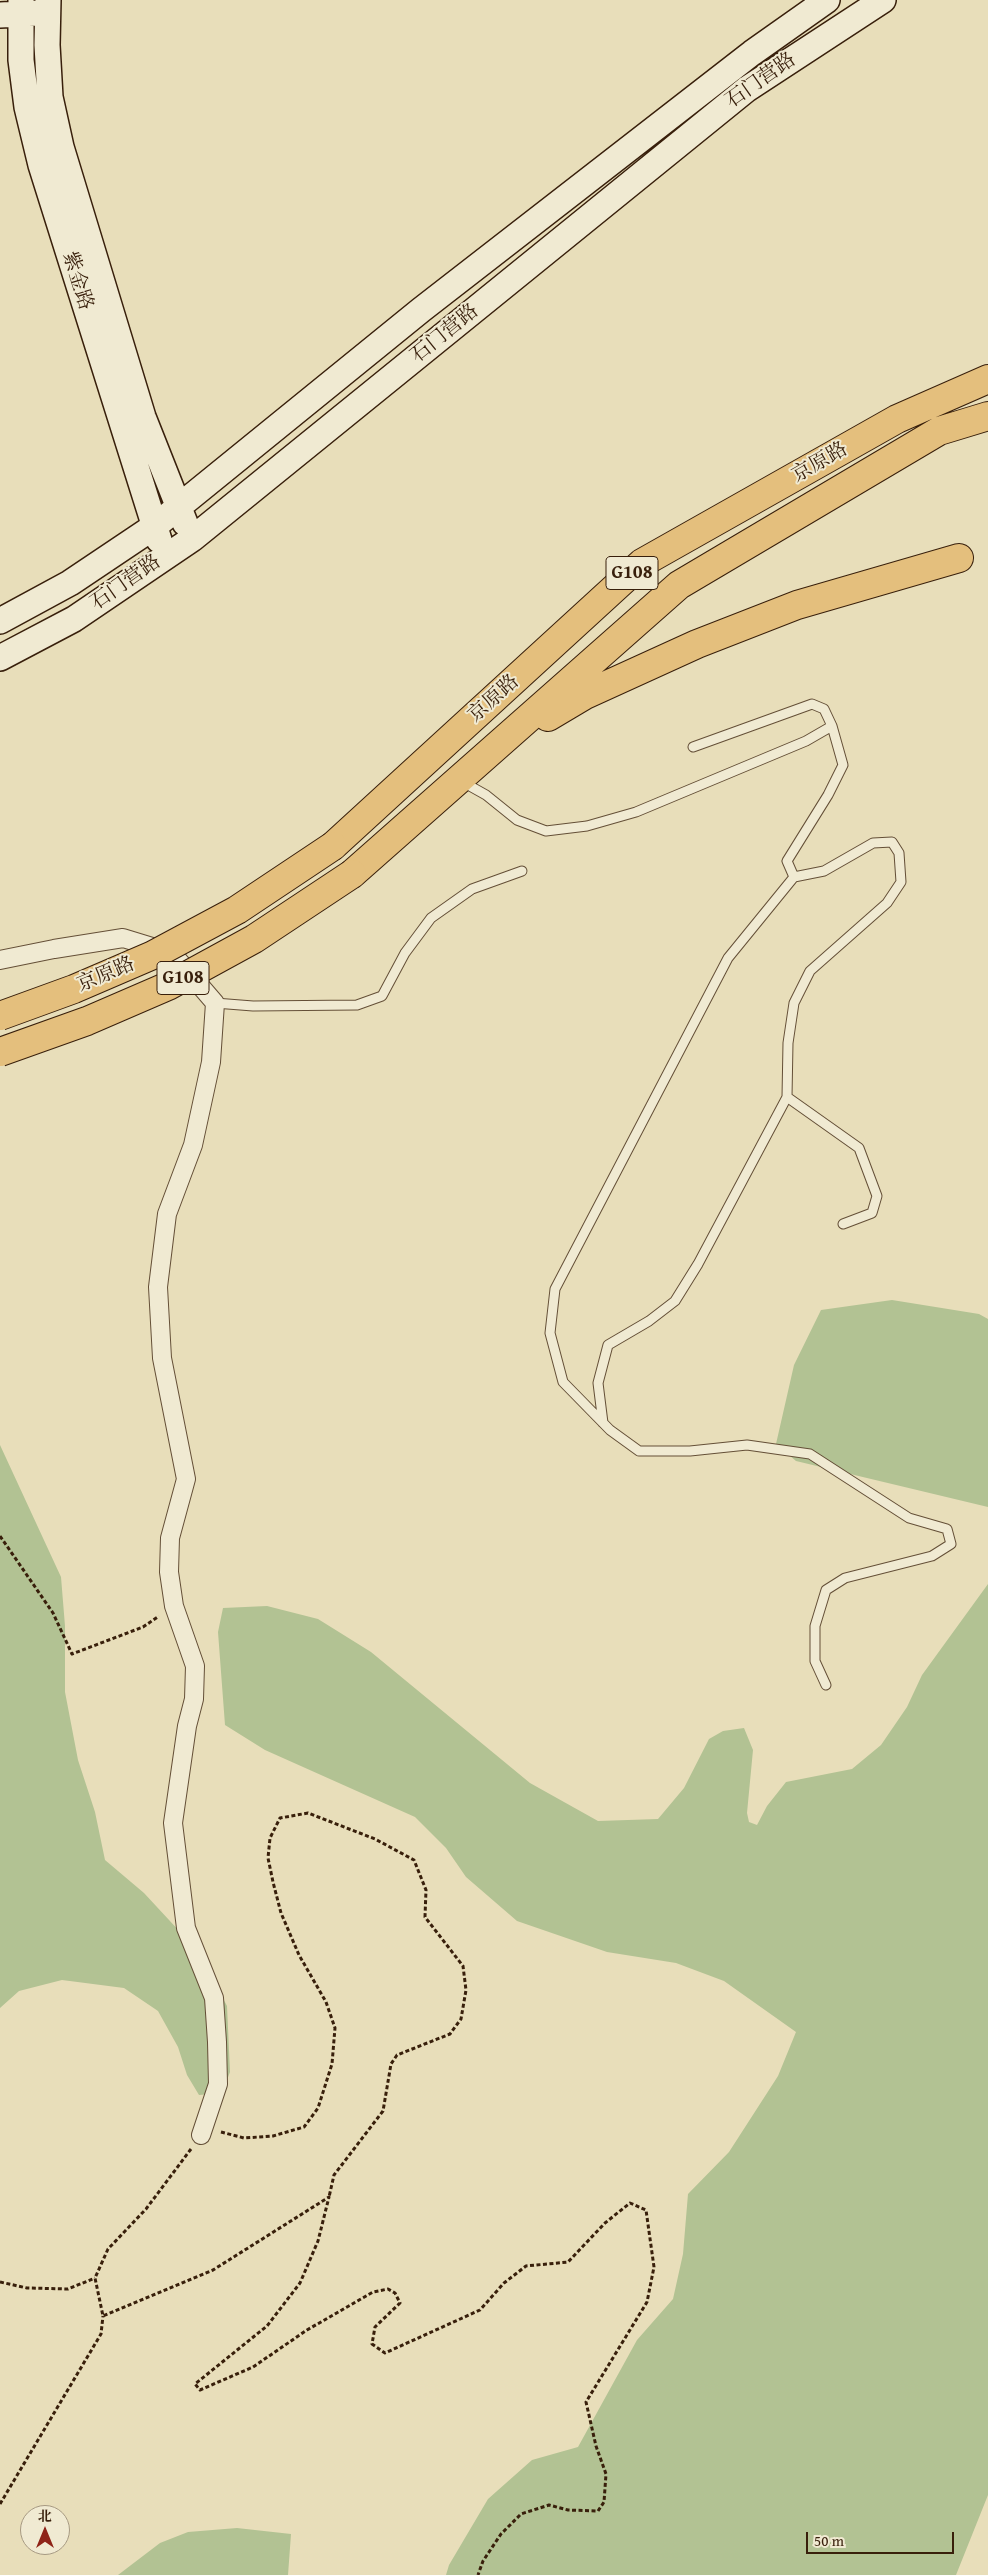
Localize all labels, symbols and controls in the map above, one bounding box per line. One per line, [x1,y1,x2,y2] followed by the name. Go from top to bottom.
[721,48,801,114] street label: 石门营路
[57,249,97,313] street label: 紫金路
[406,300,484,368] street label: 石门营路
[788,438,852,488] street label: 京原路
[86,550,166,616] street label: 石门营路
[606,556,658,590] road number: G108
[464,670,524,728] street label: 京原路
[74,952,138,998] street label: 京原路
[157,961,209,994] road number: G108
[20,2505,70,2555] north arrow
[38,2506,52,2526] text: 北
[808,2522,956,2554] scale bar
[814,2530,844,2551] text: 50 m

